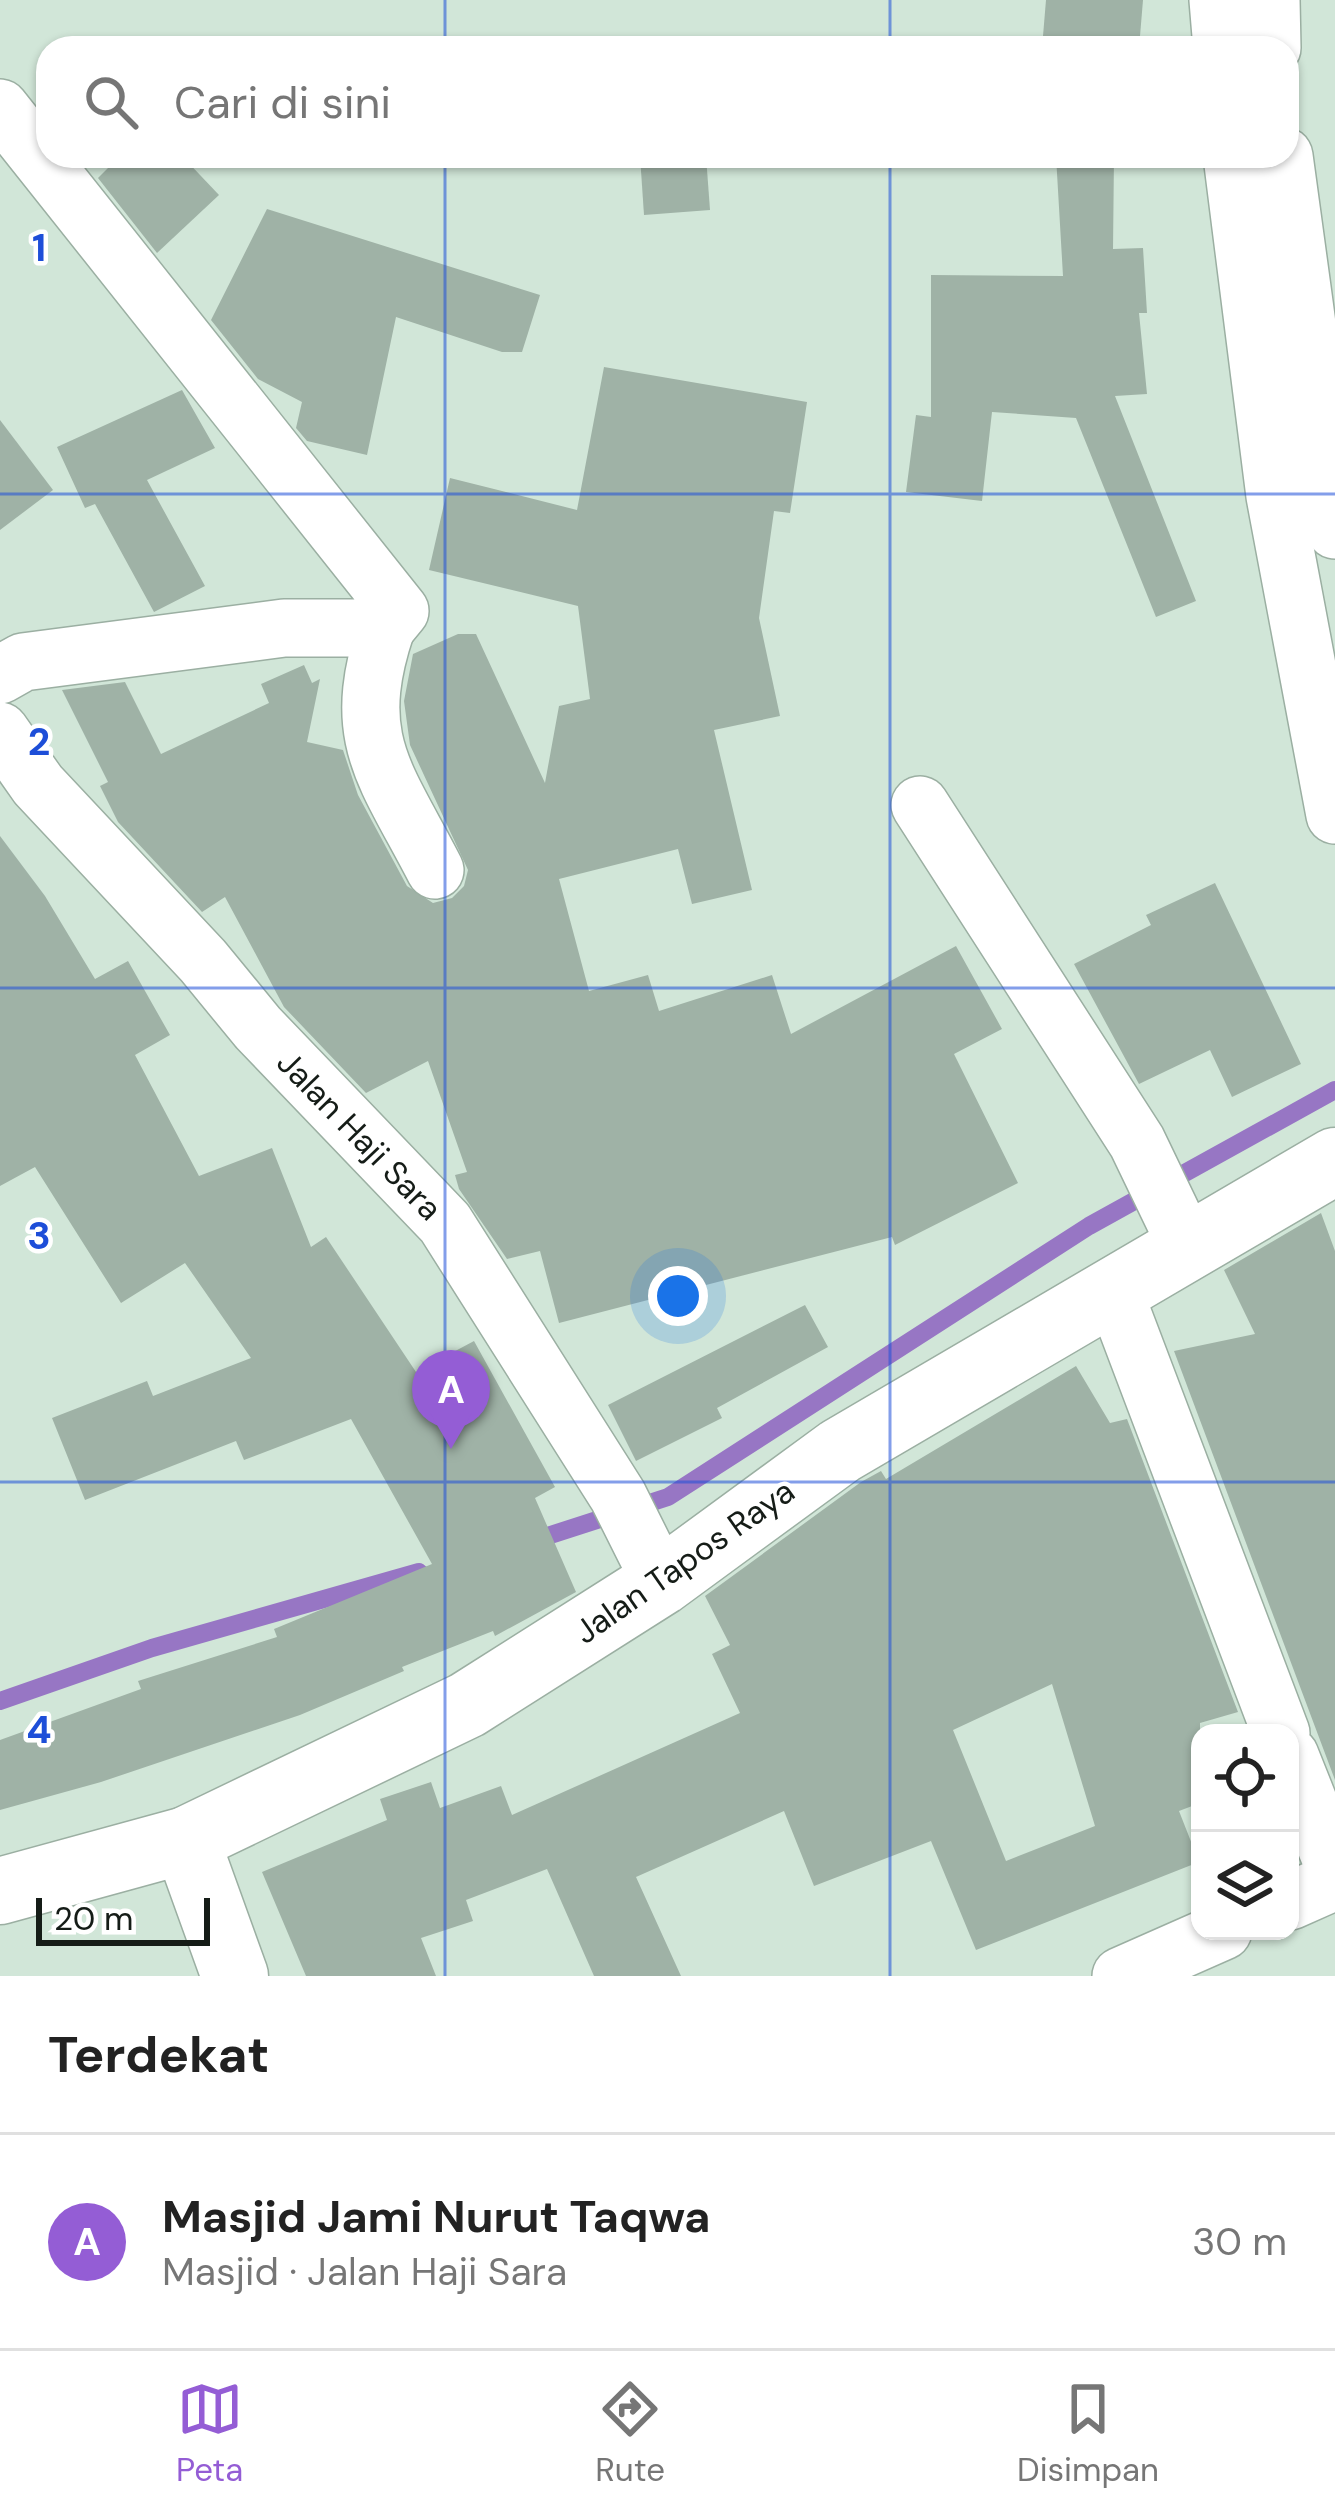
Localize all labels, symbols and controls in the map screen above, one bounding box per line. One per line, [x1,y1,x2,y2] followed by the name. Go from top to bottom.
[36,36,1299,168] search box
[78,69,144,135] icon: search
[174,73,391,132] text: Cari di sini
[32,222,46,273] text: 1
[28,716,50,767] text: 2
[268,1041,451,1229] street label: Jalan Haji Sara
[27,1210,51,1261] text: 3
[648,1266,708,1326] your location
[412,1350,490,1449] pin: A
[566,1470,803,1653] street label: Jalan Tapos Raya
[26,1704,52,1755] text: 4
[1191,1724,1299,1940] map controls
[1191,1724,1299,1832] button: locate
[1191,1832,1299,1940] button: layers
[36,1892,210,1945] scale bar
[54,1897,133,1940] text: 20 m
[48,2021,269,2088] text: Terdekat
[162,2187,710,2246] text: Masjid Jami Nurut Taqwa
[73,2216,101,2267] text: A
[1192,2216,1287,2267] text: 30 m
[162,2246,567,2297] text: Masjid · Jalan Haji Sara
[176,2376,243,2491] tab: Peta
[595,2376,665,2491] tab: Rute
[1017,2376,1159,2491] tab: Disimpan

